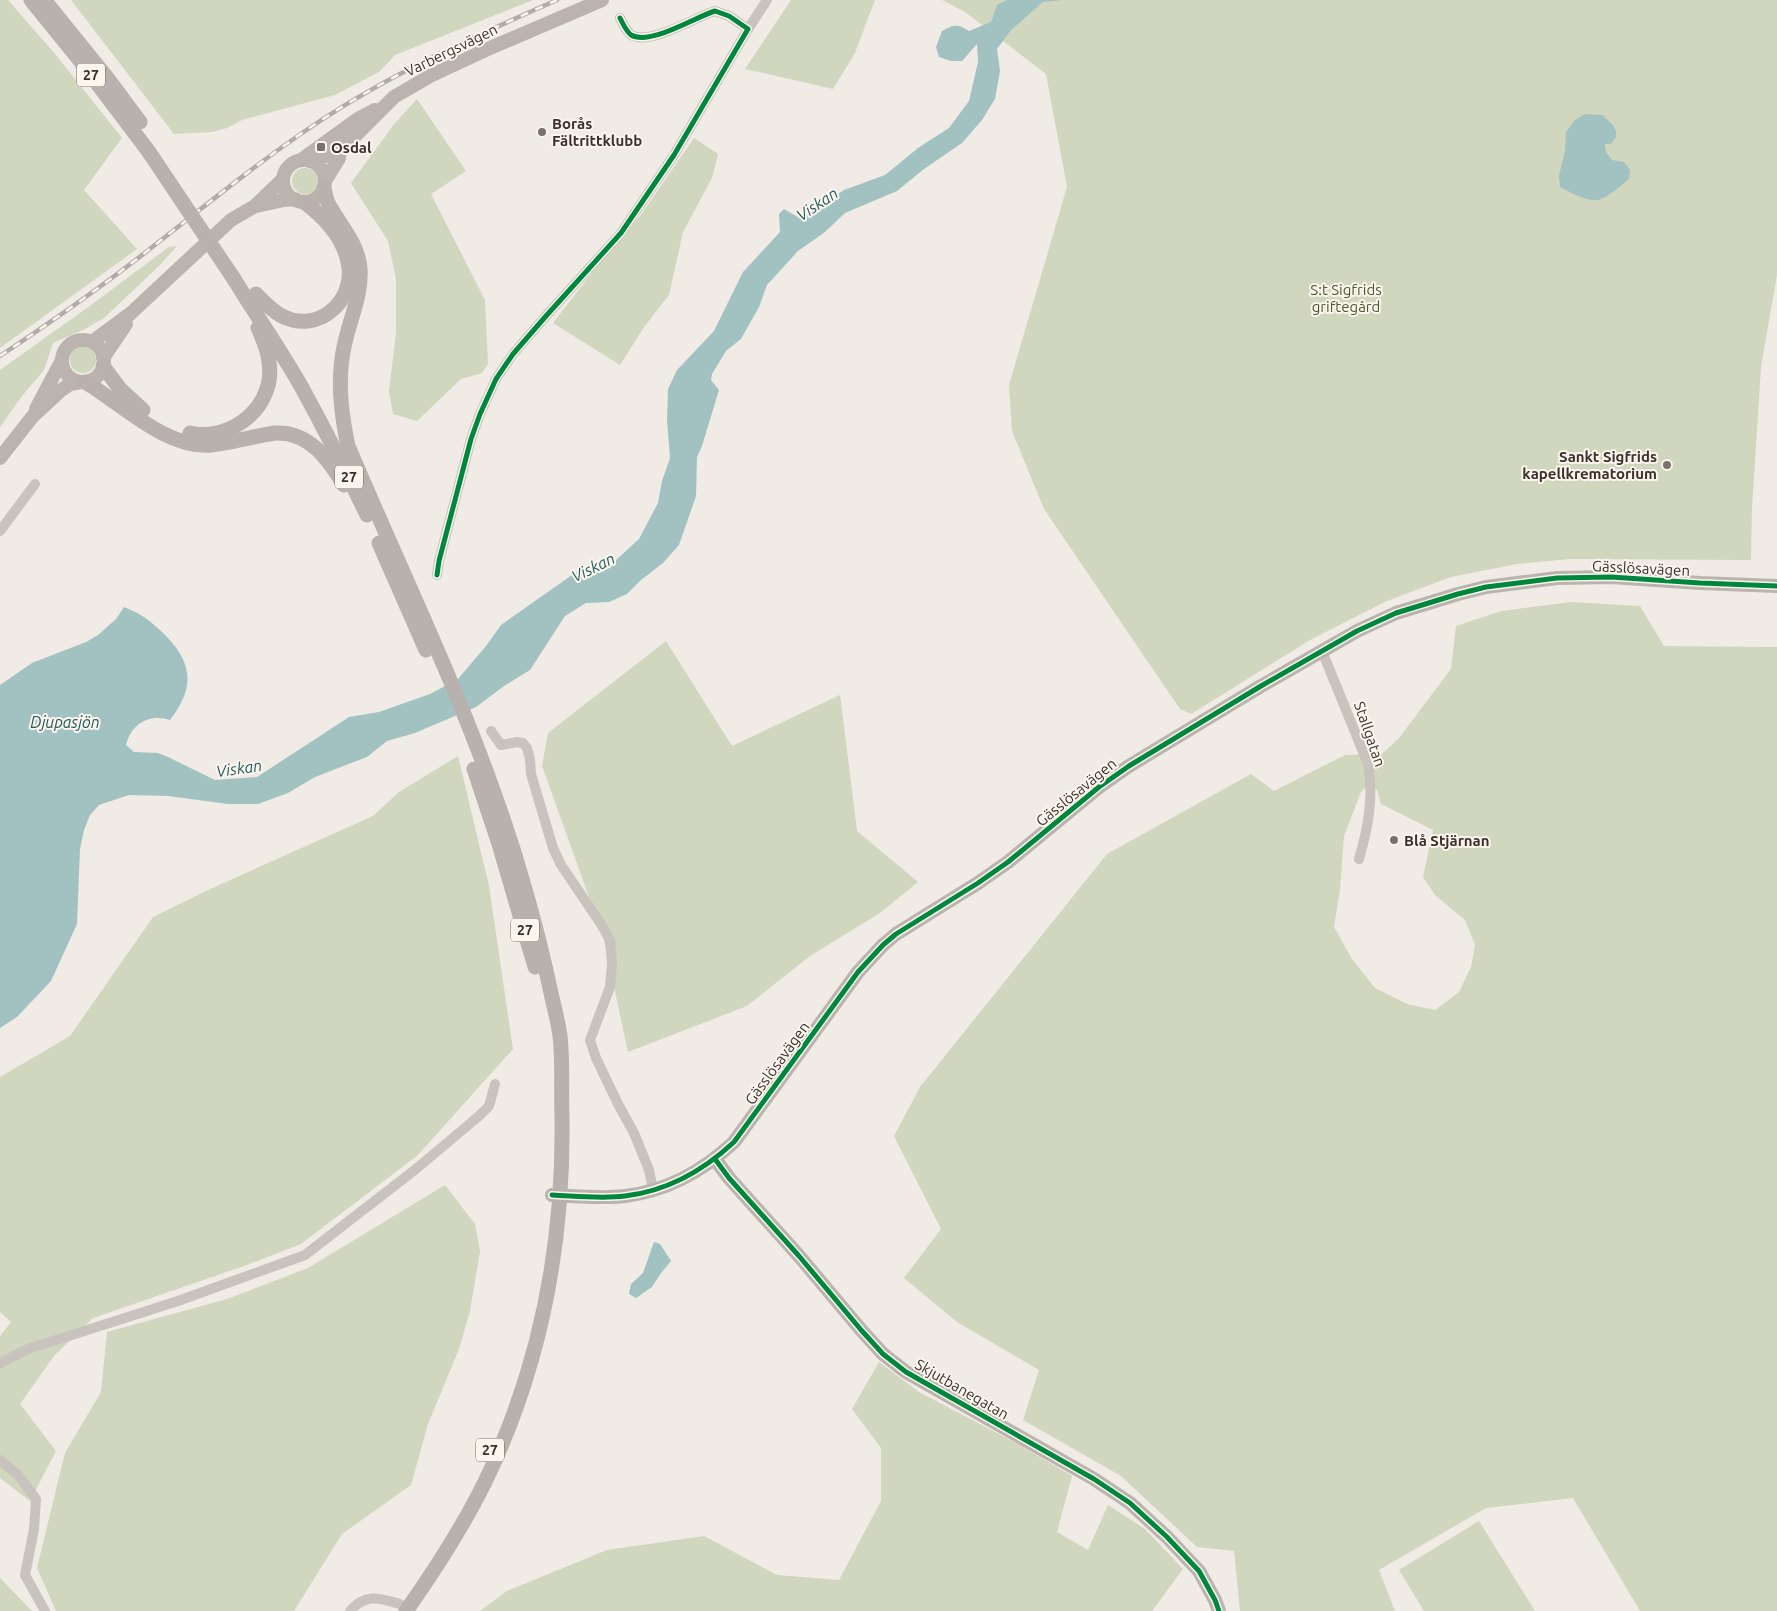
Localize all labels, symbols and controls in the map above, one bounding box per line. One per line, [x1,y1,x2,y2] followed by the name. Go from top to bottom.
[402,20,500,80] street label: Varbergsvägen
[77,64,105,86] road number: 27
[552,115,642,149] place label: Borås Fältrittklubb
[536,126,548,138] marker: Borås Fältrittklubb
[331,139,372,156] place label: Osdal
[315,141,327,153] marker: Osdal
[793,184,841,224] water label: Viskan
[1310,281,1382,315] park label: S:t Sigfrids griftegård
[1522,448,1657,482] place label: Sankt Sigfrids kapellkrematorium
[1661,459,1673,471] marker: Sankt Sigfrids kapellkrematorium
[335,466,363,488] road number: 27
[568,549,618,585] water label: Viskan
[1592,557,1690,579] street label: Gässlösavägen
[1351,699,1389,769] street label: Stallgatan
[30,713,100,731] water label: Djupasjön
[1033,755,1119,829] street label: Gässlösavägen
[215,756,263,780] water label: Viskan
[1404,832,1490,849] place label: Blå Stjärnan
[1388,834,1400,846] marker: Blå Stjärnan
[511,918,539,942] road number: 27
[741,1018,813,1108] street label: Gässlösavägen
[912,1355,1012,1423] street label: Skjutbanegatan
[476,1438,504,1462] road number: 27

